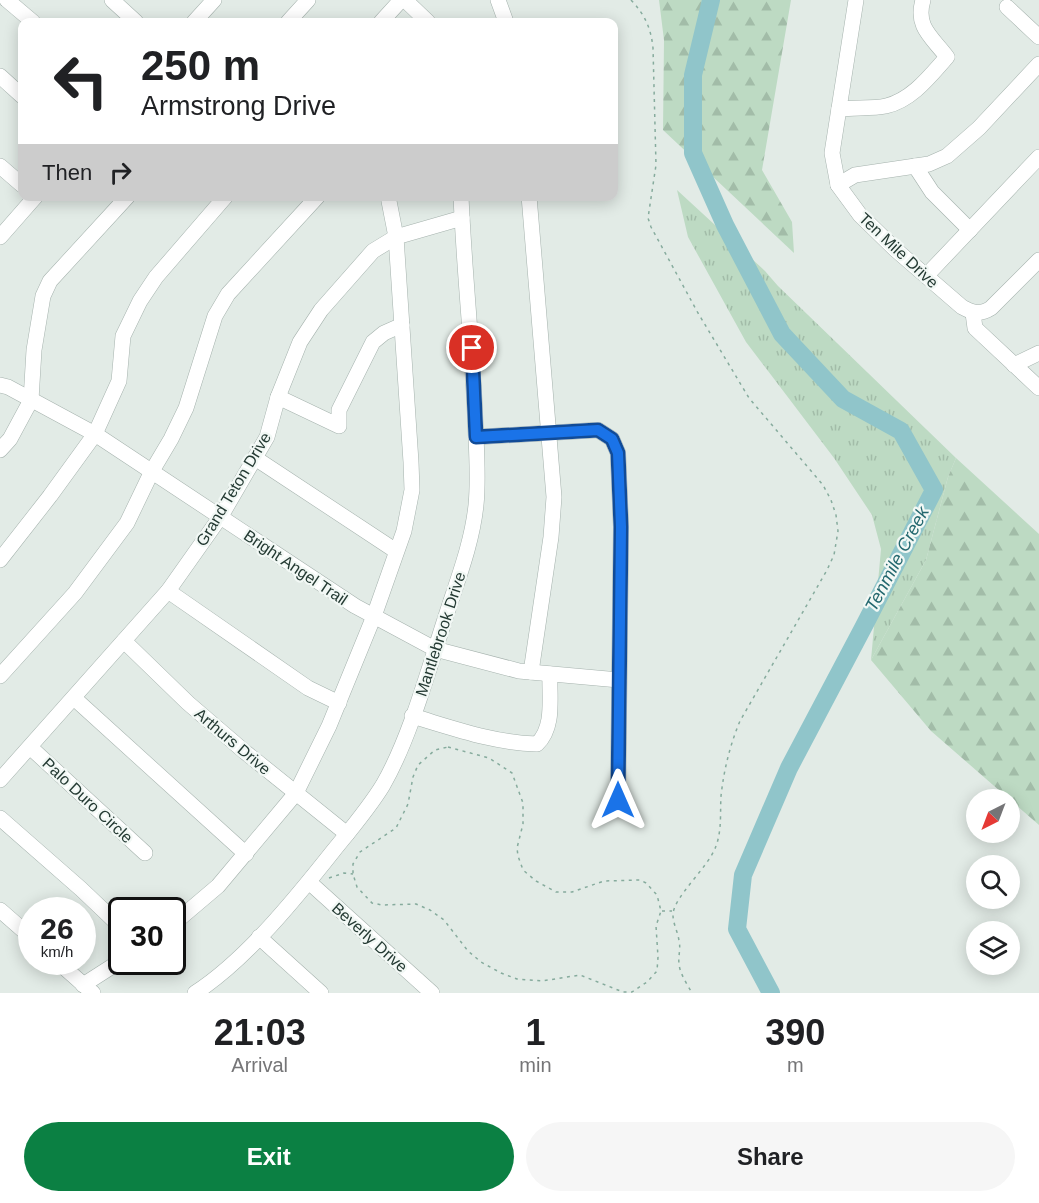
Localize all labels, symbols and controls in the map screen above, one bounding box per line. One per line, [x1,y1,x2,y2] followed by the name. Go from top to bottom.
[42,42,120,120] icon: left
[141,42,260,89] text: 250 m
[141,91,336,121] text: Armstrong Drive
[104,156,137,189] icon: right
[42,160,92,185] text: Then
[856,210,942,291] street label: Ten Mile Drive
[446,322,497,373] pin
[455,331,488,364] icon: arrive
[193,429,274,549] street label: Grand Teton Drive
[861,502,933,615] water label: Tenmile Creek
[241,527,351,608] street label: Bright Angel Trail
[412,570,469,699] street label: Mantlebrook Drive
[191,705,274,778] street label: Arthurs Drive
[39,754,136,846] street label: Palo Duro Circle
[586,768,650,832] position arrow
[966,789,1020,843] north arrow
[966,789,1020,975] map controls
[966,855,1020,909] button: search
[108,897,186,975] speed limit sign: 30
[329,899,411,976] street label: Beverly Drive
[40,912,74,945] text: 26
[966,921,1020,975] button: layers
[41,943,73,960] text: km/h
[214,1012,306,1053] text: 21:03
[525,1012,545,1053] text: 1
[765,1012,825,1053] text: 390
[231,1054,288,1076] text: Arrival
[519,1054,552,1076] text: min
[787,1054,804,1076] text: m
[24,1122,514,1191] button: Exit
[526,1122,1015,1191] button: Share

